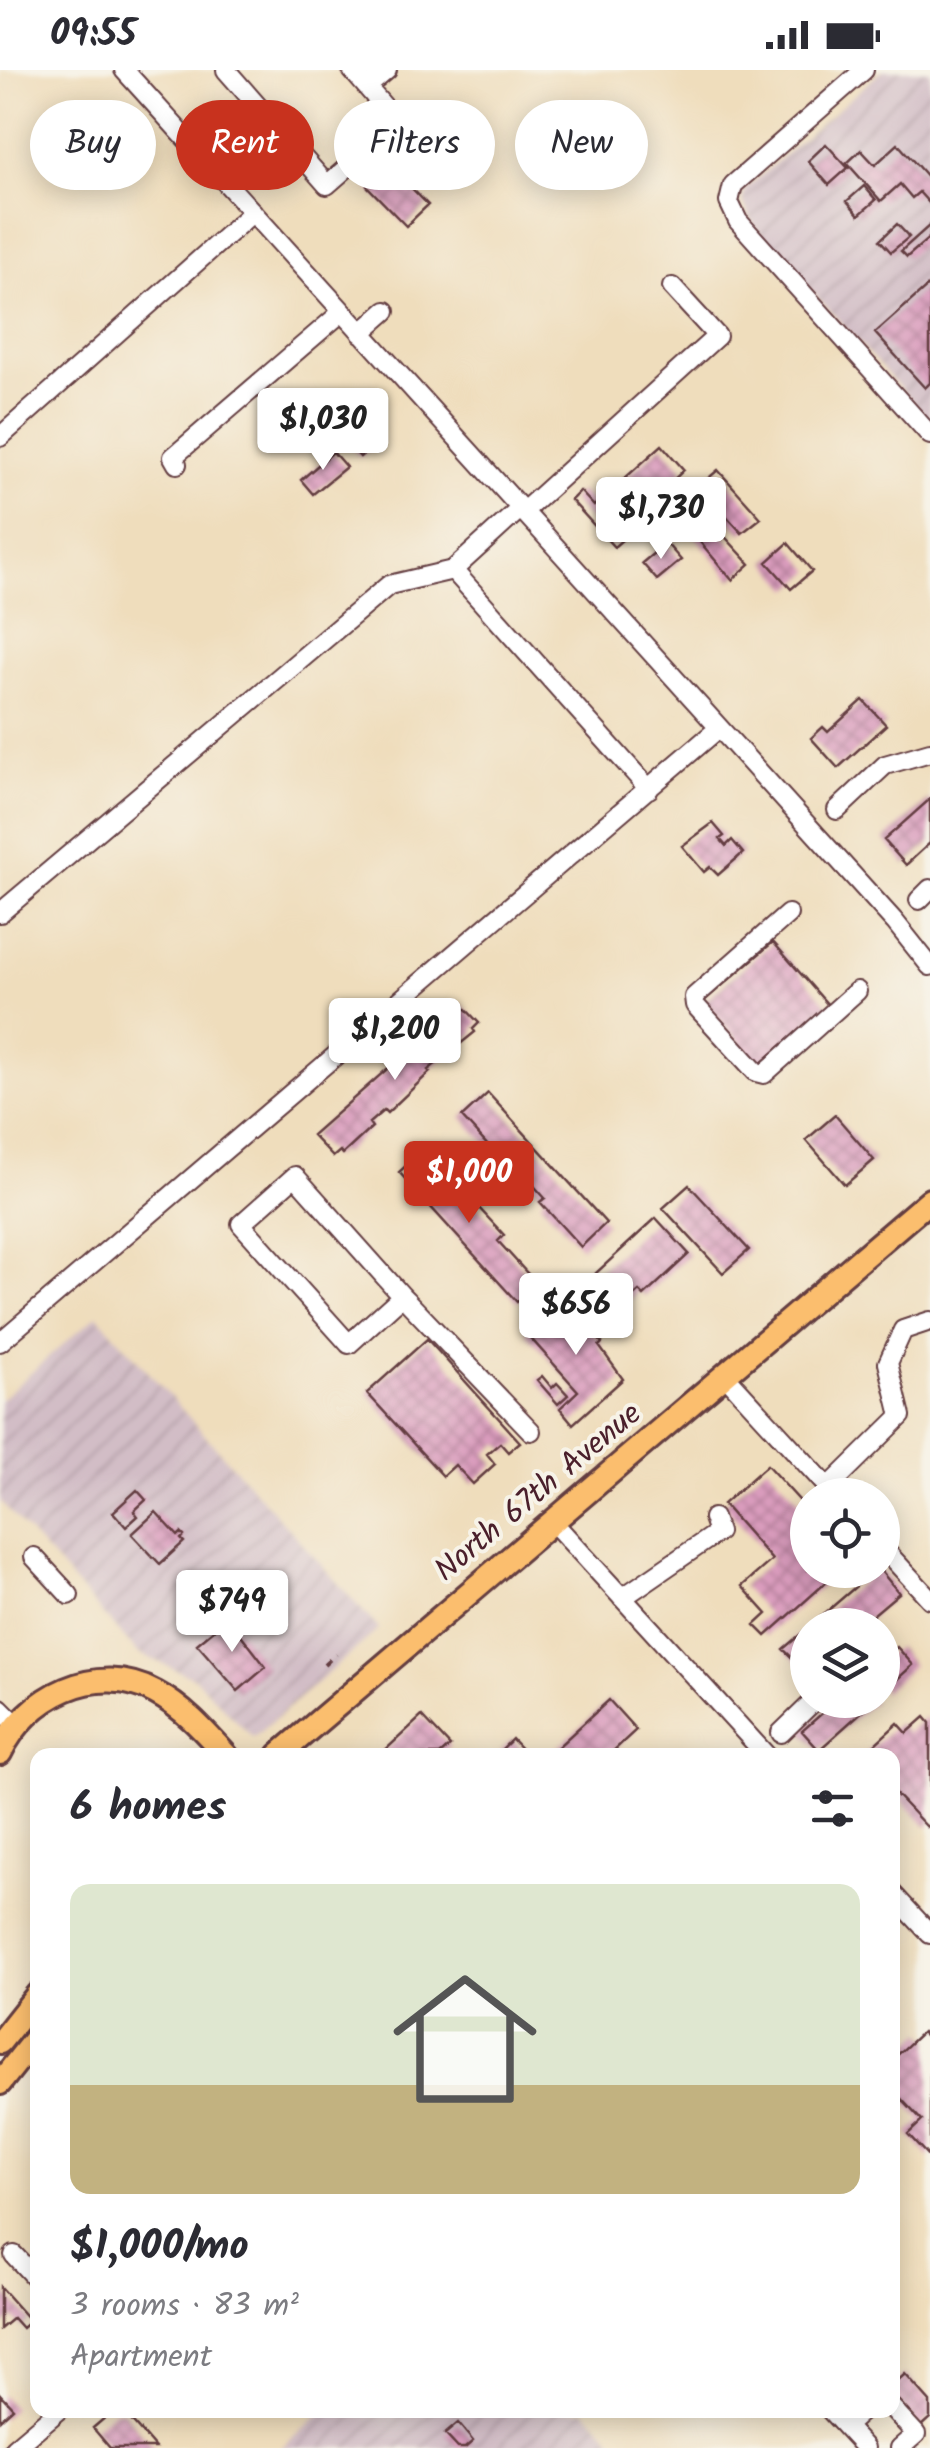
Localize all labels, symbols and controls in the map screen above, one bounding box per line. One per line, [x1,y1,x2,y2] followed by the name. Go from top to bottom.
[50,5,137,65] text: 09:55
[30,100,156,190] chip: Buy
[176,100,314,190] chip: Rent
[334,100,495,190] chip: Filters
[515,100,648,190] chip: New
[242,388,404,473] pin: $1,030
[279,395,367,446] text: $1,030
[580,477,742,562] pin: $1,730
[618,484,704,535] text: $1,730
[314,998,476,1083] pin: $1,200
[351,1005,439,1056] text: $1,200
[388,1141,550,1226] pin: $1,000
[426,1148,512,1199] text: $1,000
[517,1273,635,1358] pin: $656
[541,1280,611,1331] text: $656
[423,1390,654,1595] street label: North 67th Avenue
[790,1478,900,1718] map controls
[790,1478,900,1588] button: locate
[173,1570,291,1655] pin: $749
[198,1577,266,1628] text: $749
[790,1608,900,1718] button: layers
[70,1775,226,1842] text: 6 homes
[805,1781,860,1836] icon: filters
[375,1949,555,2129] icon: home
[70,2214,249,2281] text: $1,000/mo
[70,2281,299,2332] text: 3 rooms · 83 m²
[70,2332,212,2383] text: Apartment

